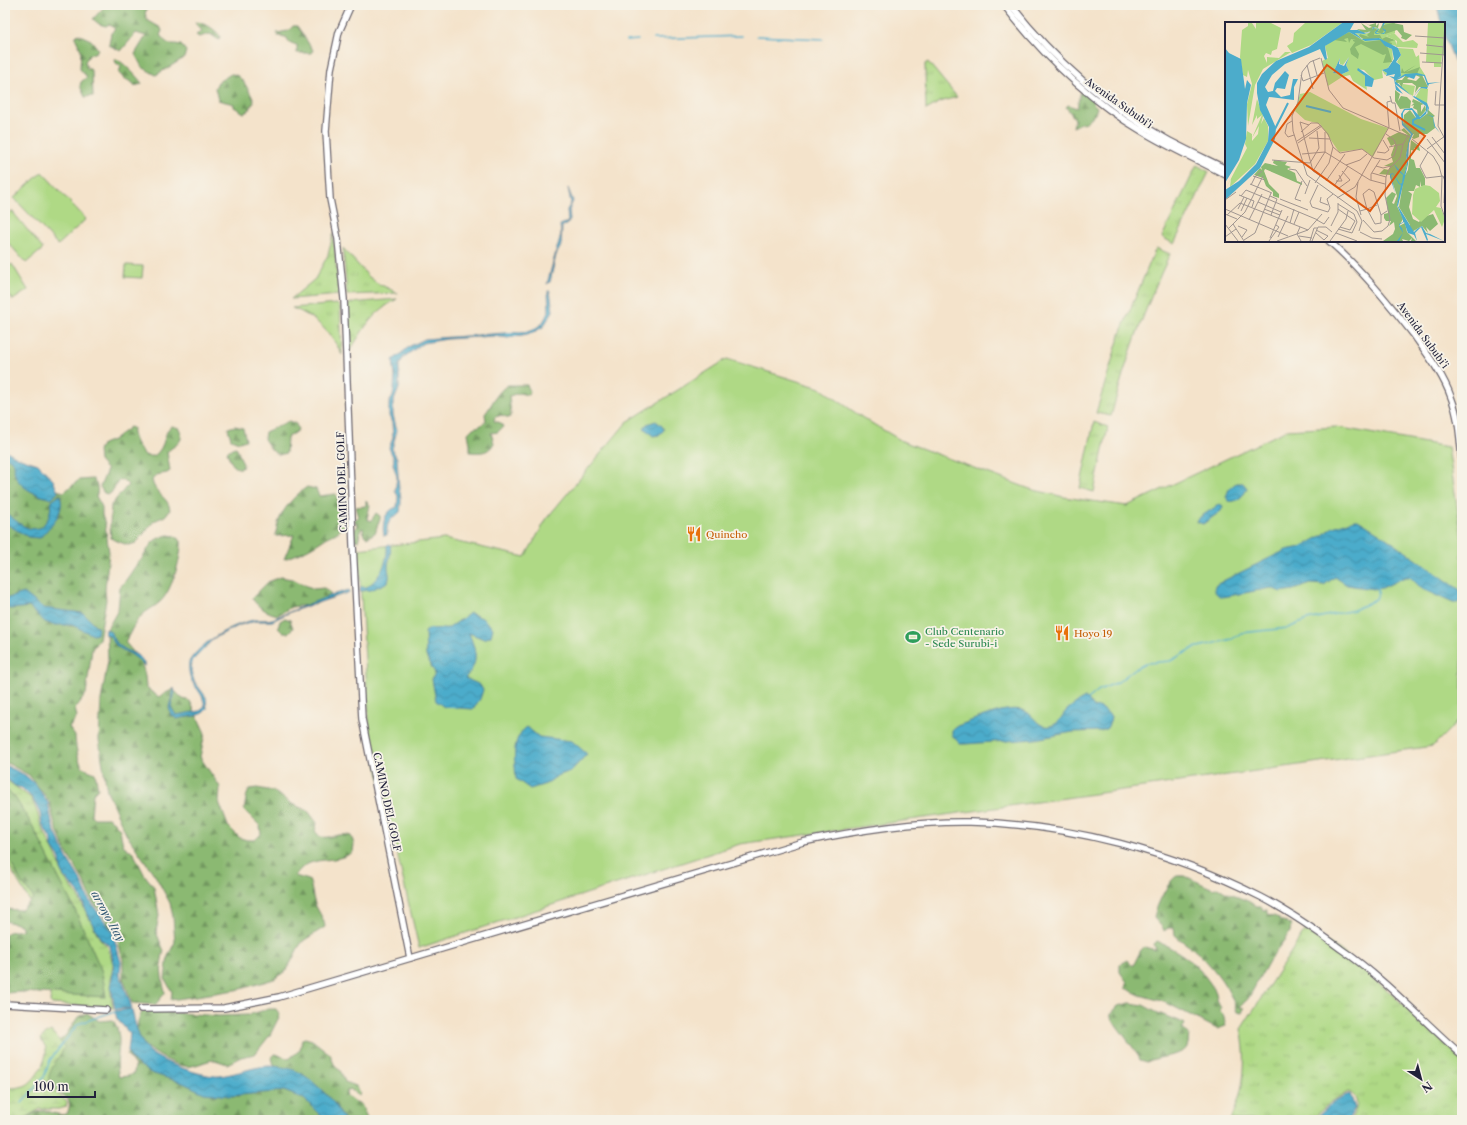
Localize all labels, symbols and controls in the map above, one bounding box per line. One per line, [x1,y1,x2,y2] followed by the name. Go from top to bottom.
[1225,22,1445,242] inset map
[1082,74,1155,131] street label: Avenida Sububi'i
[1394,298,1452,371] street label: Avenida Sububi'i
[334,431,350,533] street label: CAMINO DEL GOLF
[685,525,703,543] restaurant icon: Quincho
[706,528,747,541] place label: Quincho
[1053,624,1071,642] restaurant icon: Hoyo 19
[925,625,1004,650] place label: Club Centenario - Sede Surubi-i
[1074,627,1112,640] place label: Hoyo 19
[904,628,922,646] sports icon: Club Centenario - Sede Surubi-i
[370,751,404,853] street label: CAMINO DEL GOLF
[88,888,128,944] water label: arroyo Itay
[1401,1059,1441,1099] north arrow
[28,1073,95,1099] scale bar
[34,1079,69,1094] text: 100 m
[1419,1079,1435,1096] text: N

